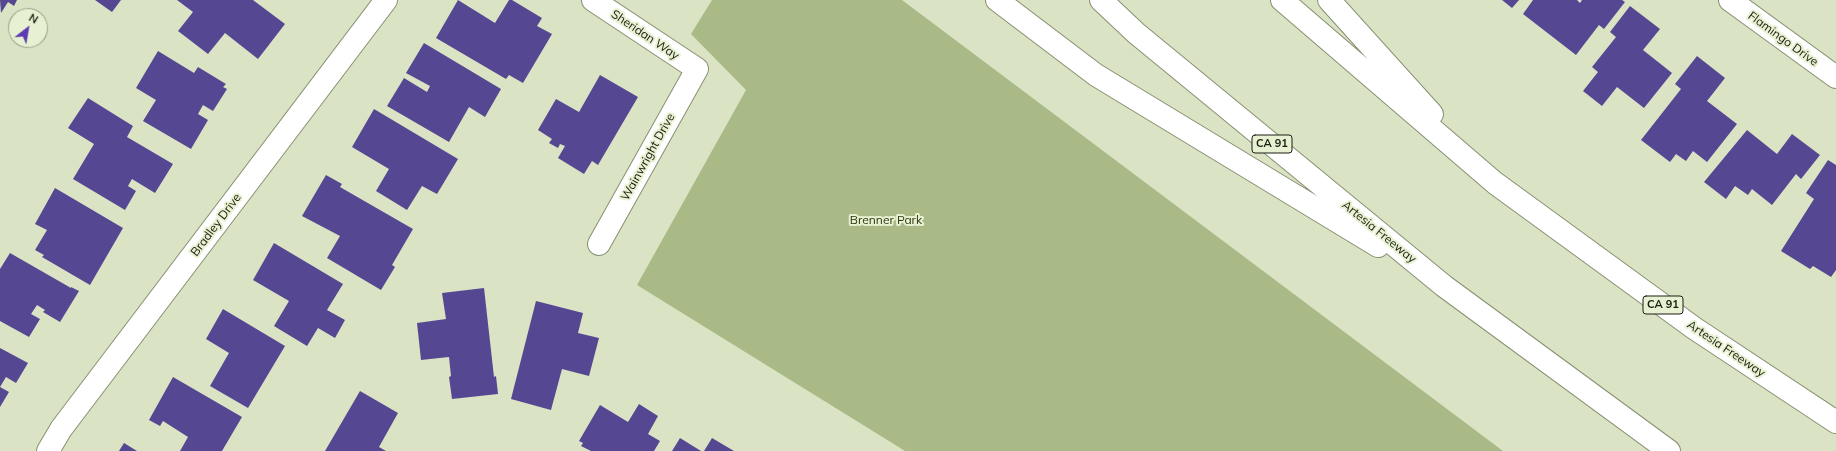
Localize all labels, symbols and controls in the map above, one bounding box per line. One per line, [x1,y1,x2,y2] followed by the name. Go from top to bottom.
[608,7,682,63] street label: Sheridan Way
[8,8,48,48] north arrow
[1745,9,1821,69] street label: Flamingo Drive
[26,10,41,27] text: N
[618,111,678,203] street label: Wainwright Drive
[1252,135,1292,153] road number: CA 91
[188,191,244,259] street label: Bradley Drive
[1339,198,1419,266] street label: Artesia Freeway
[850,213,922,227] park label: Brenner Park
[1643,296,1683,314] road number: CA 91
[1684,318,1768,380] street label: Artesia Freeway

